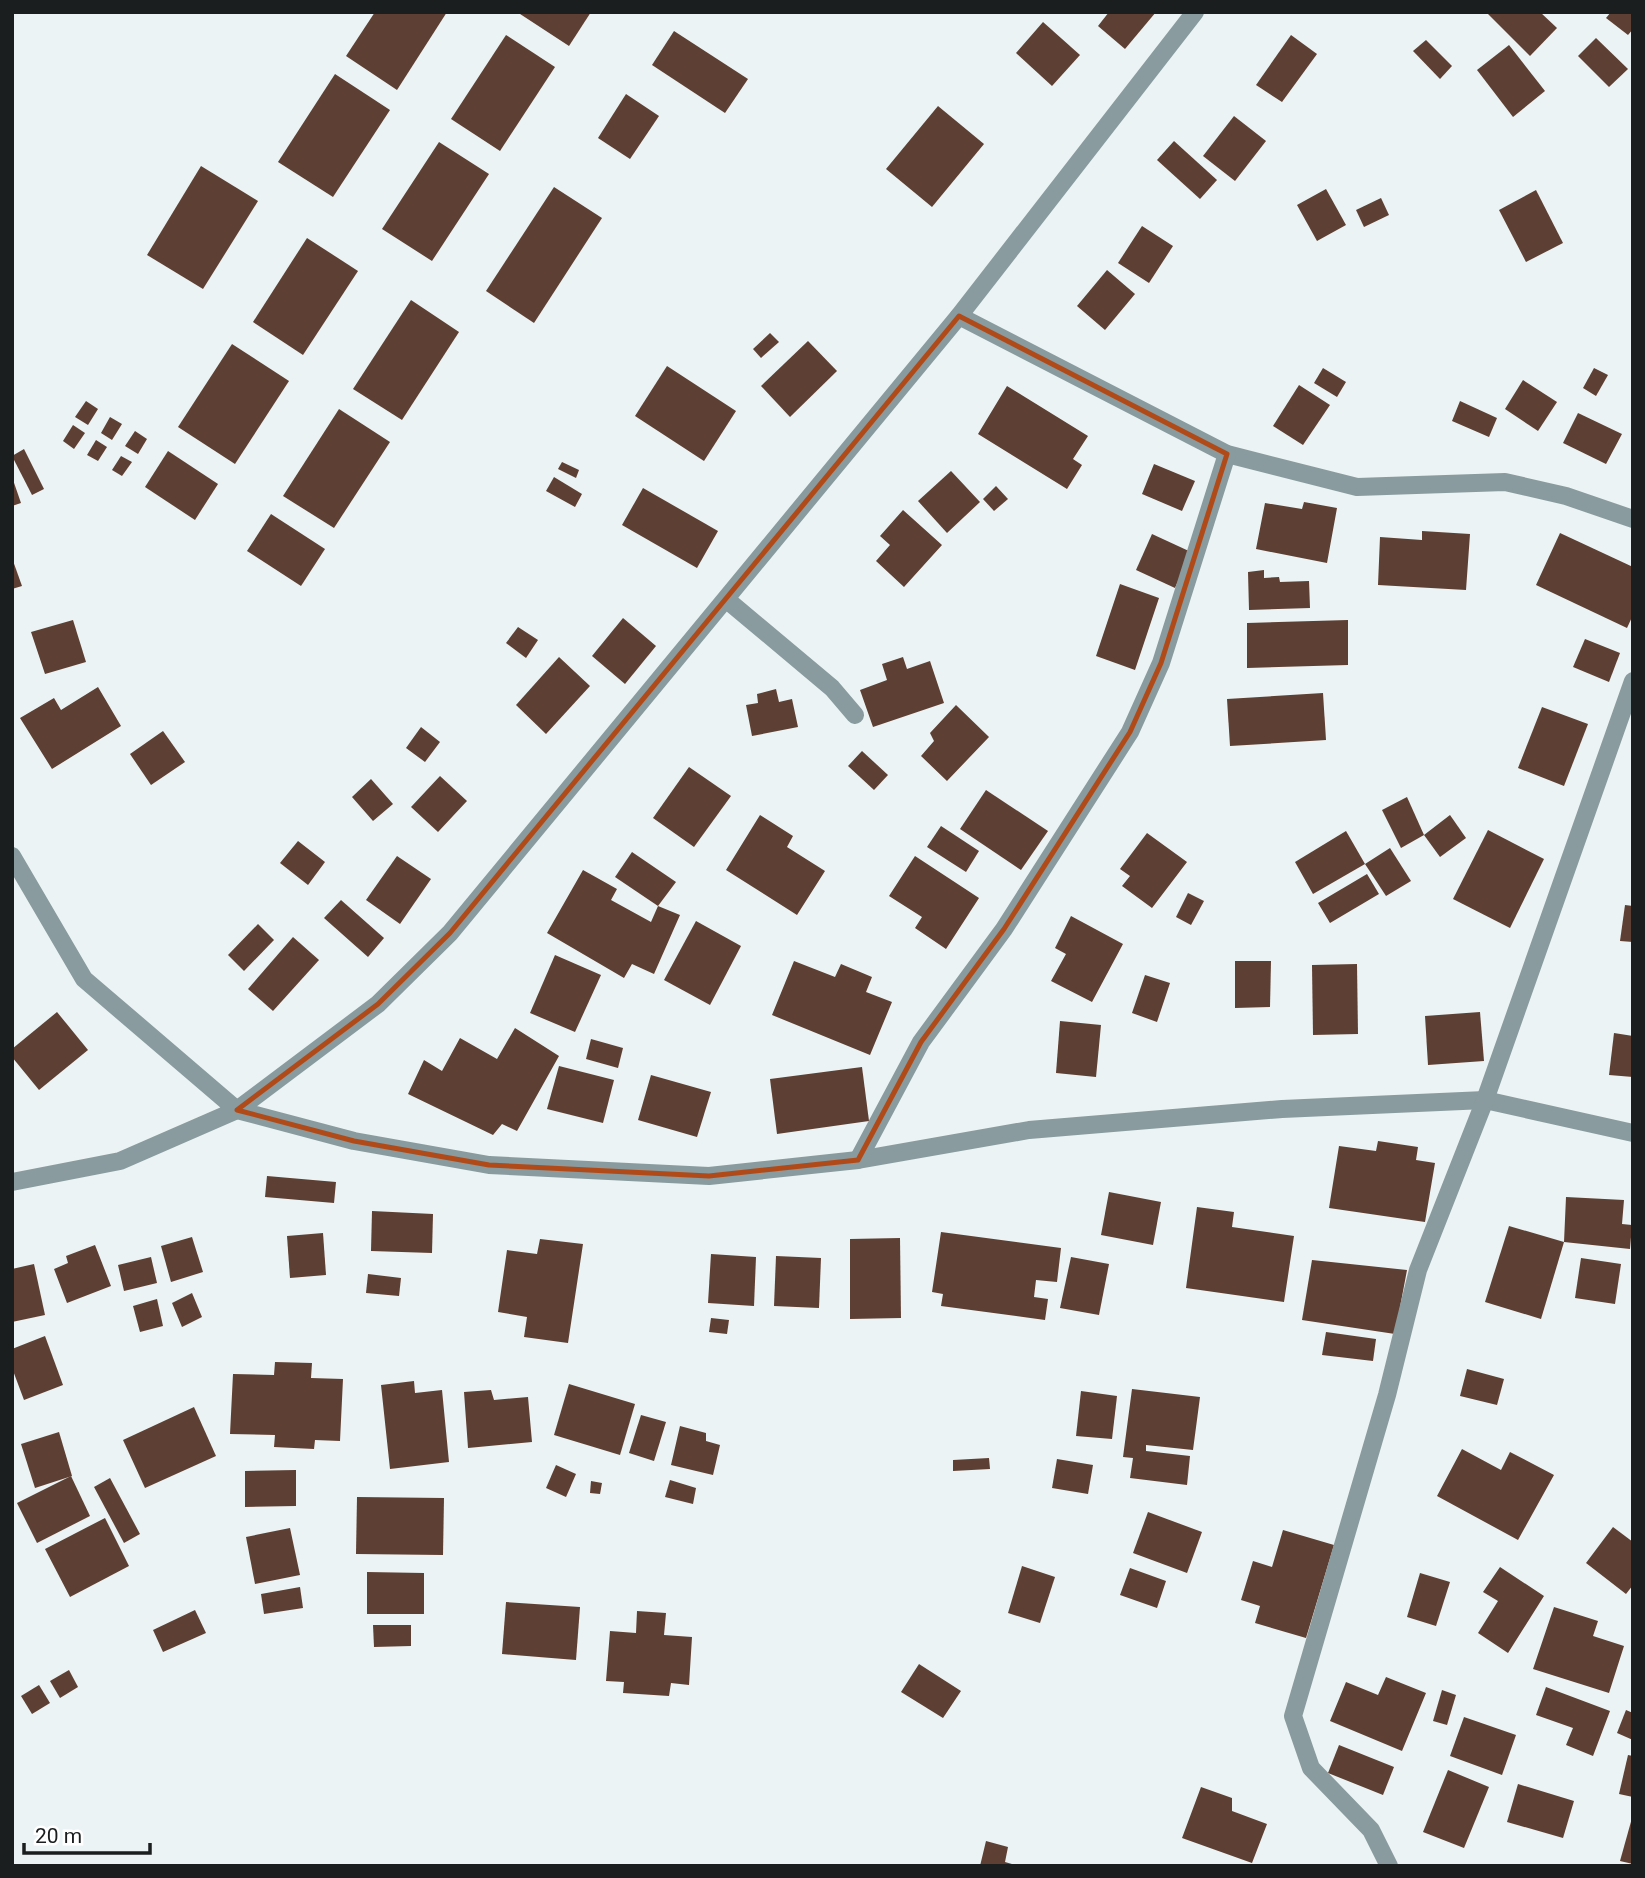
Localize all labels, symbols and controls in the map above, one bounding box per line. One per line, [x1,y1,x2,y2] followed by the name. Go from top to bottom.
[24,1812,150,1856] scale bar
[35,1824,82,1848] text: 20 m

